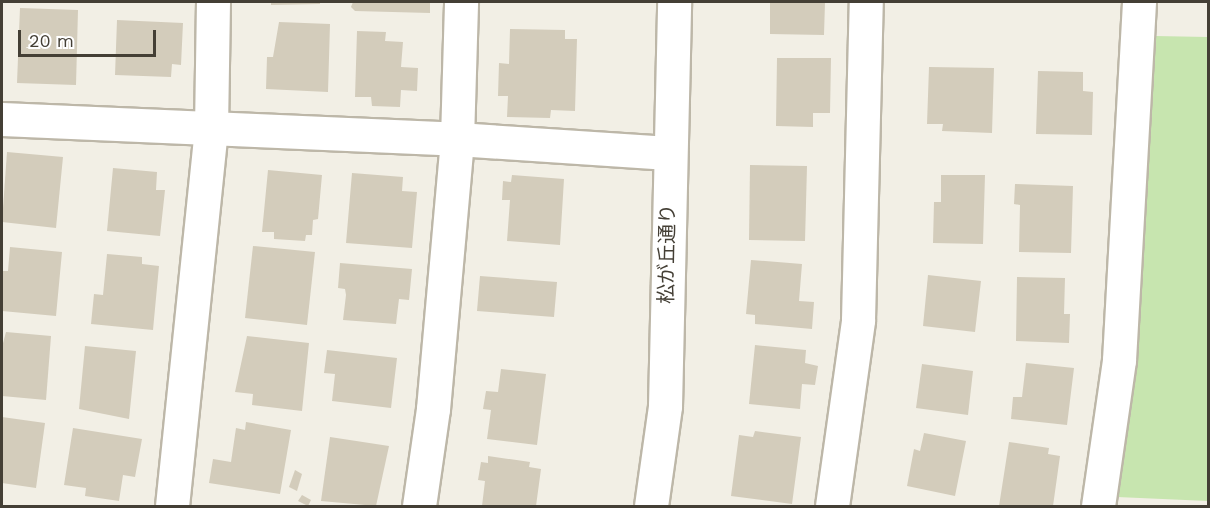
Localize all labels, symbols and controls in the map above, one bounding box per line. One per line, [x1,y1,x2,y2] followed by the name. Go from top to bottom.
[21,18,159,56] scale bar
[29,30,74,51] text: 20 m
[654,204,680,304] street label: 松が丘通り

